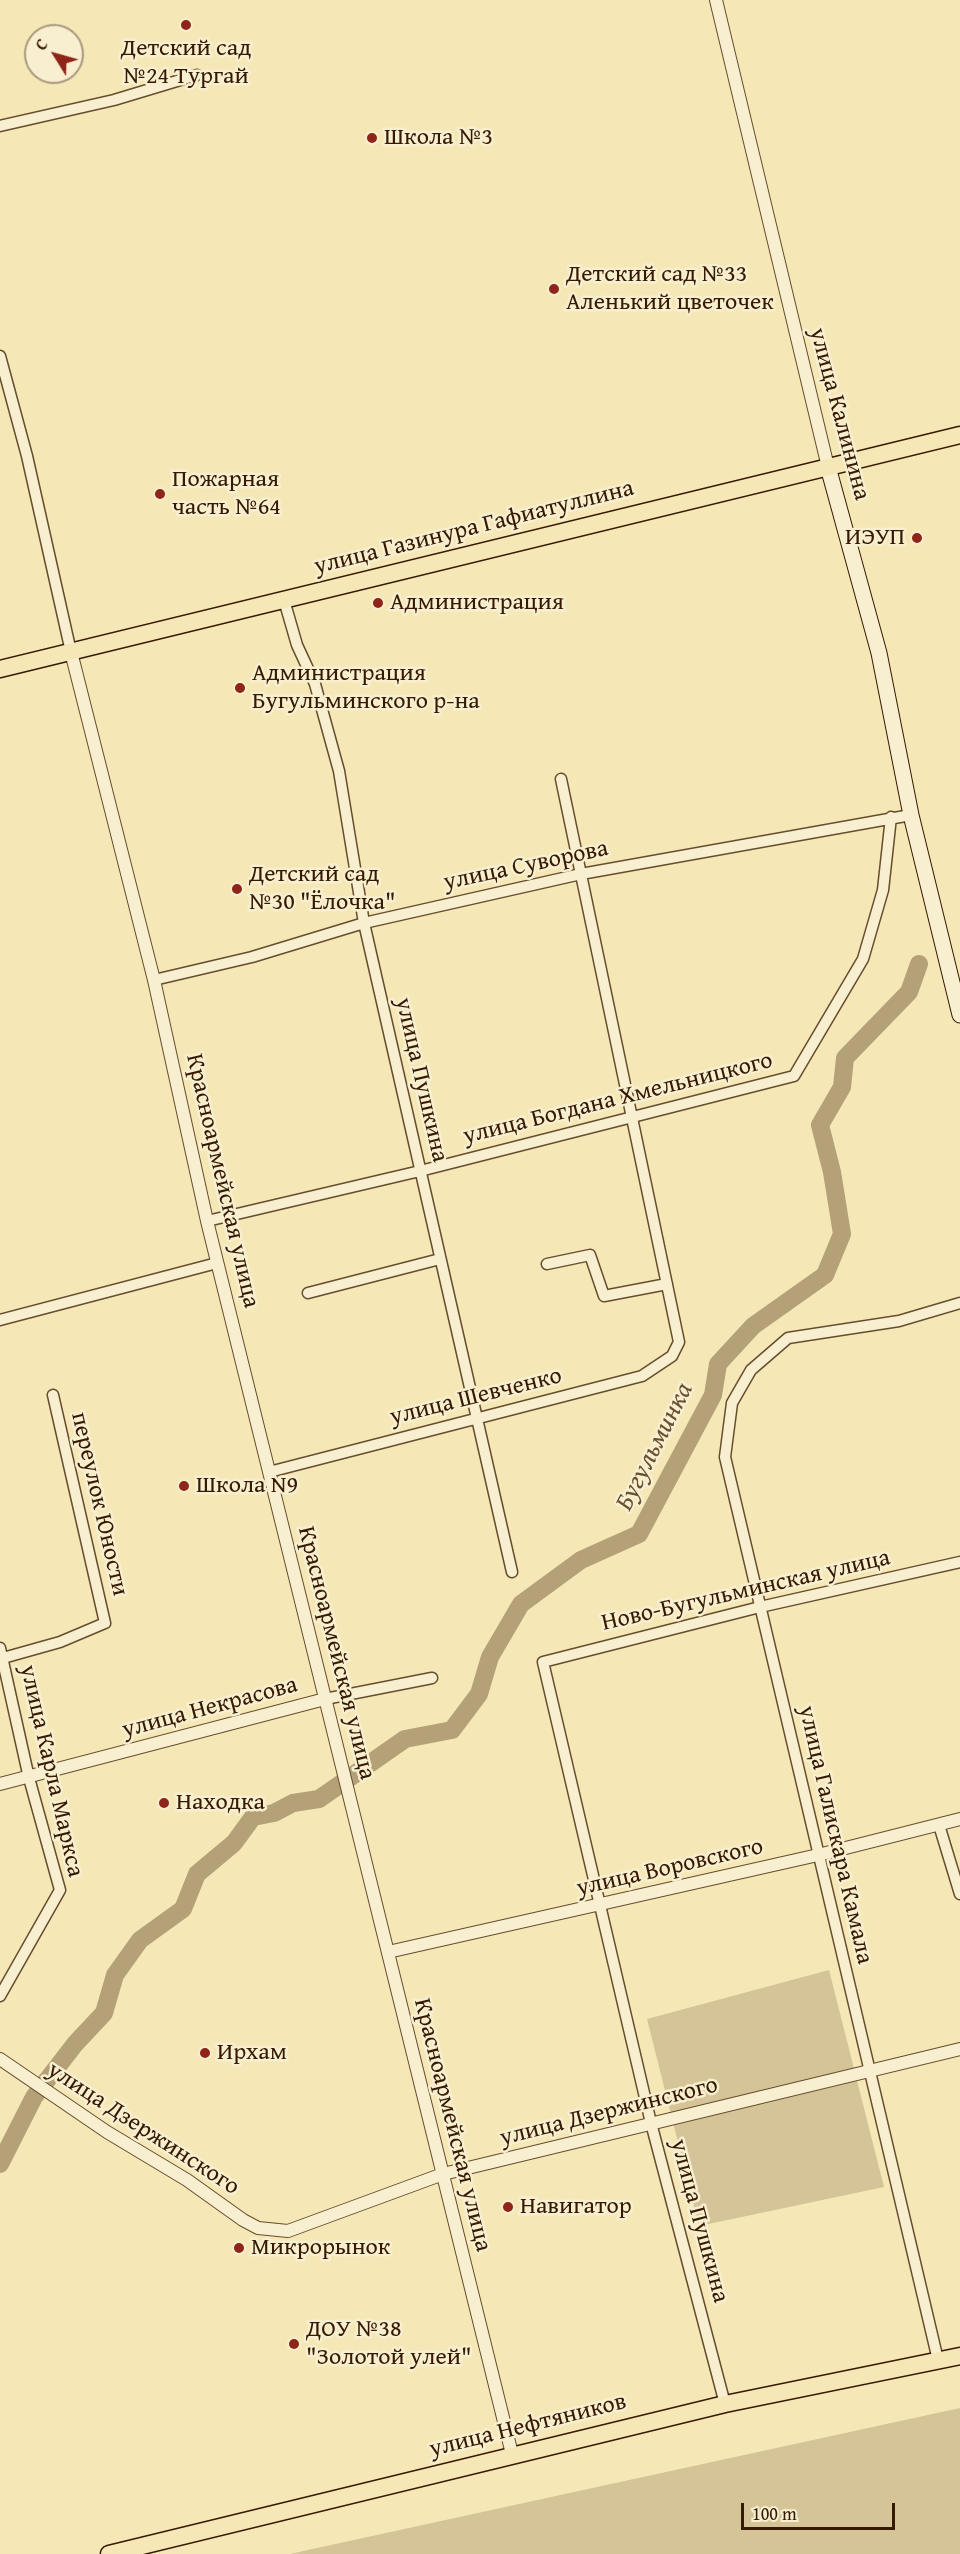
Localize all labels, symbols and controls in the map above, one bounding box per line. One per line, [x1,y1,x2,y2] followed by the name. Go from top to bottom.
[179,18,193,32] marker: Детский сад №24 Тургай
[24,24,84,84] north arrow
[29,34,54,55] text: С
[121,35,251,91] place label: Детский сад №24 Тургай
[384,124,493,152] place label: Школа №3
[365,131,379,145] marker: Школа №3
[566,261,774,317] place label: Детский сад №33 Аленький цветочек
[547,282,561,296] marker: Детский сад №33 Аленький цветочек
[802,325,876,503] street label: улица Калинина
[172,466,281,522] place label: Пожарная часть №64
[311,474,637,582] street label: улица Газинура Гафиатуллина
[153,487,167,501] marker: Пожарная часть №64
[845,524,905,552] place label: ИЭУП
[910,531,924,545] marker: ИЭУП
[390,589,564,617] place label: Администрация
[371,596,385,610] marker: Администрация
[252,660,480,716] place label: Администрация Бугульминского р-на
[233,681,247,695] marker: Администрация Бугульминского р-на
[441,834,611,898] street label: улица Суворова
[249,861,396,917] place label: Детский сад №30 "Ёлочка"
[230,882,244,896] marker: Детский сад №30 "Ёлочка"
[388,995,454,1165] street label: улица Пушкина
[460,1047,776,1151] street label: улица Богдана Хмельницкого
[179,1051,265,1311] street label: Красноармейская улица
[387,1362,565,1432] street label: улица Шевченко
[609,1378,701,1516] water label: Бугульминка
[64,1409,134,1599] street label: переулок Юности
[196,1472,298,1500] place label: Школа N9
[177,1479,191,1493] marker: Школа N9
[291,1523,381,1783] street label: Красноармейская улица
[599,1544,893,1638] street label: Ново-Бугульминская улица
[13,1662,89,1880] street label: улица Карла Маркса
[119,1671,301,1745] street label: улица Некрасова
[791,1703,879,1967] street label: улица Галискара Камала
[176,1789,265,1817] place label: Находка
[157,1796,171,1810] marker: Находка
[574,1833,766,1903] street label: улица Воровского
[407,1995,497,2255] street label: Красноармейская улица
[217,2039,287,2067] place label: Ирхам
[198,2046,212,2060] marker: Ирхам
[41,2056,245,2202] street label: улица Дзержинского
[497,2071,721,2153] street label: улица Дзержинского
[663,2136,735,2306] street label: улица Пушкина
[520,2193,632,2221] place label: Навигатор
[501,2200,515,2214] marker: Навигатор
[251,2234,390,2262] place label: Микрорынок
[232,2241,246,2255] marker: Микрорынок
[306,2316,472,2372] place label: ДОУ №38 "Золотой улей"
[287,2337,301,2351] marker: ДОУ №38 "Золотой улей"
[427,2388,629,2464] street label: улица Нефтяников
[744,2491,898,2529] scale bar
[752,2500,797,2527] text: 100 m

